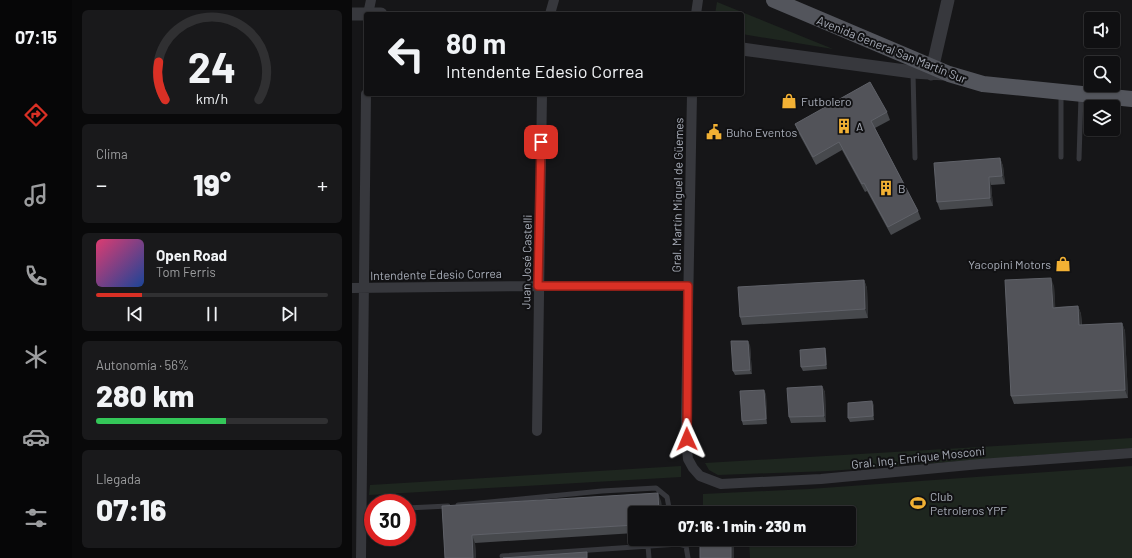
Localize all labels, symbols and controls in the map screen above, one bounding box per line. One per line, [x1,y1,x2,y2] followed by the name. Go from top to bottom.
[815,12,970,86] street label: Avenida General San Martín Sur
[1084,12,1120,136] map controls
[1084,12,1120,48] button: sound
[15,26,57,48] text: 07:15
[446,26,506,60] text: 80 m
[380,28,432,80] icon: left
[188,41,236,91] text: 24
[1084,56,1120,92] button: search
[446,60,644,82] text: Intendente Edesio Correa
[196,90,228,107] text: km/h
[780,92,798,110] shop icon: Futbolero
[801,94,851,108] place label: Futbolero
[1084,100,1120,136] button: layers
[22,101,50,129] icon: directions
[669,117,685,273] street label: Gral. Martín Miguel de Güemes
[835,117,853,135] building icon: A
[856,119,863,133] place label: A
[705,123,723,141] public building icon: Buho Eventos
[524,125,558,159] pin
[726,125,797,139] place label: Buho Eventos
[530,131,552,153] icon: arrive
[96,146,128,162] text: Clima
[193,166,231,202] text: 19°
[96,171,107,197] text: −
[317,171,328,197] text: +
[877,179,895,197] building icon: B
[22,181,50,209] icon: music
[898,181,906,195] place label: B
[518,215,534,309] street label: Juan José Castelli
[156,246,227,264] text: Open Road
[1054,255,1072,273] shop icon: Yacopini Motors
[968,257,1051,271] place label: Yacopini Motors
[22,262,50,290] icon: phone
[156,264,216,280] text: Tom Ferris
[370,266,502,282] street label: Intendente Edesio Correa
[124,303,146,325] icon: previous
[201,303,223,325] icon: pause
[278,303,300,325] icon: next
[22,343,50,371] icon: climate
[96,357,189,373] text: Autonomía · 56%
[96,377,194,413] text: 280 km
[666,418,708,460] position arrow
[22,423,50,451] icon: car
[851,443,985,471] street label: Gral. Ing. Enrique Mosconi
[96,471,141,487] text: Llegada
[930,489,1007,517] place label: Club Petroleros YPF
[96,491,166,527] text: 07:16
[364,494,416,546] speed limit sign: 30
[909,494,927,512] sports icon: Club Petroleros YPF
[22,504,50,532] icon: filters
[678,517,806,535] text: 07:16 · 1 min · 230 m

